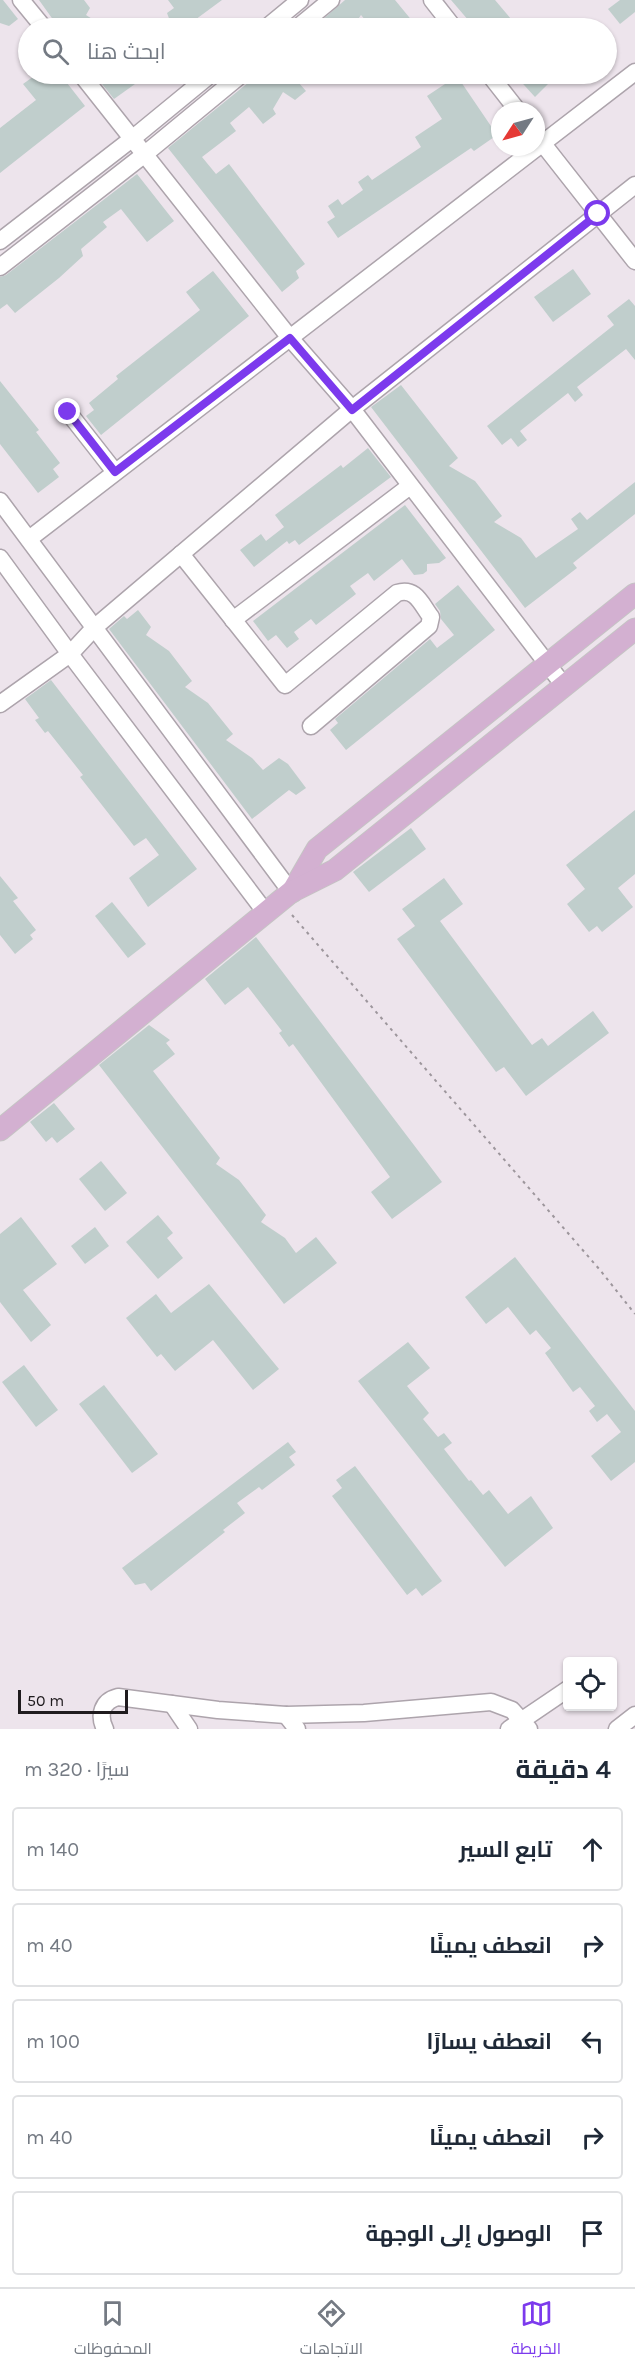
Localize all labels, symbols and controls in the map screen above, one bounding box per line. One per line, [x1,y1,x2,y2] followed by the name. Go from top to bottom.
[18,18,617,84] search box
[39,35,72,68] icon: search
[87,39,166,65] text: ابحث هنا
[491,102,545,156] north arrow
[584,200,610,226] route start
[54,398,80,424] route end
[563,1657,617,1711] map controls
[563,1657,617,1711] button: locate
[18,1687,128,1714] scale bar
[27,1691,64,1710] text: 50 m
[515,1754,611,1785] text: 4 دقيقة
[24,1758,130,1781] text: سيرًا · 320 m
[576,1833,609,1866] icon: ahead
[459,1837,552,1863] text: تابع السير
[26,1838,79,1861] text: 140 m
[576,1929,609,1962] icon: right
[429,1933,552,1959] text: انعطف يمينًا
[26,1934,73,1957] text: 40 m
[576,2025,609,2058] icon: left
[426,2029,552,2055] text: انعطف يسارًا
[26,2030,80,2053] text: 100 m
[576,2121,609,2154] icon: right
[429,2125,552,2151] text: انعطف يمينًا
[26,2126,73,2149] text: 40 m
[576,2217,609,2250] icon: arrive
[366,2221,552,2247] text: الوصول إلى الوجهة
[74,2297,152,2363] tab: المحفوظات
[300,2297,363,2363] tab: الاتجاهات
[511,2297,561,2363] tab: الخريطة

